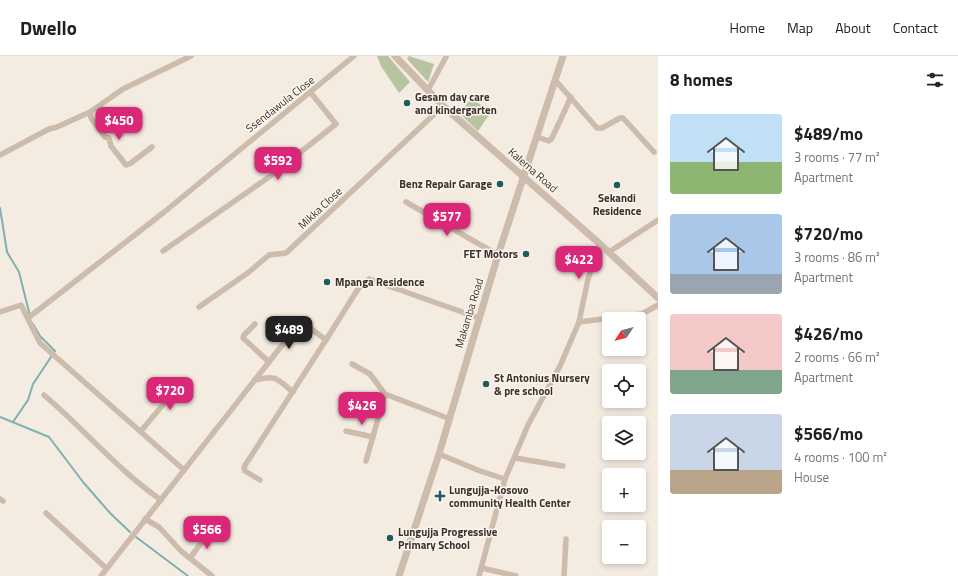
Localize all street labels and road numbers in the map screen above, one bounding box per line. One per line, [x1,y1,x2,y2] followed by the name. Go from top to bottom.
[242,72,318,136] street label: Ssendawula Close
[505,144,561,196] street label: Kalema Road
[294,183,346,233] street label: Mikka Close
[451,276,487,350] street label: Makamba Road

